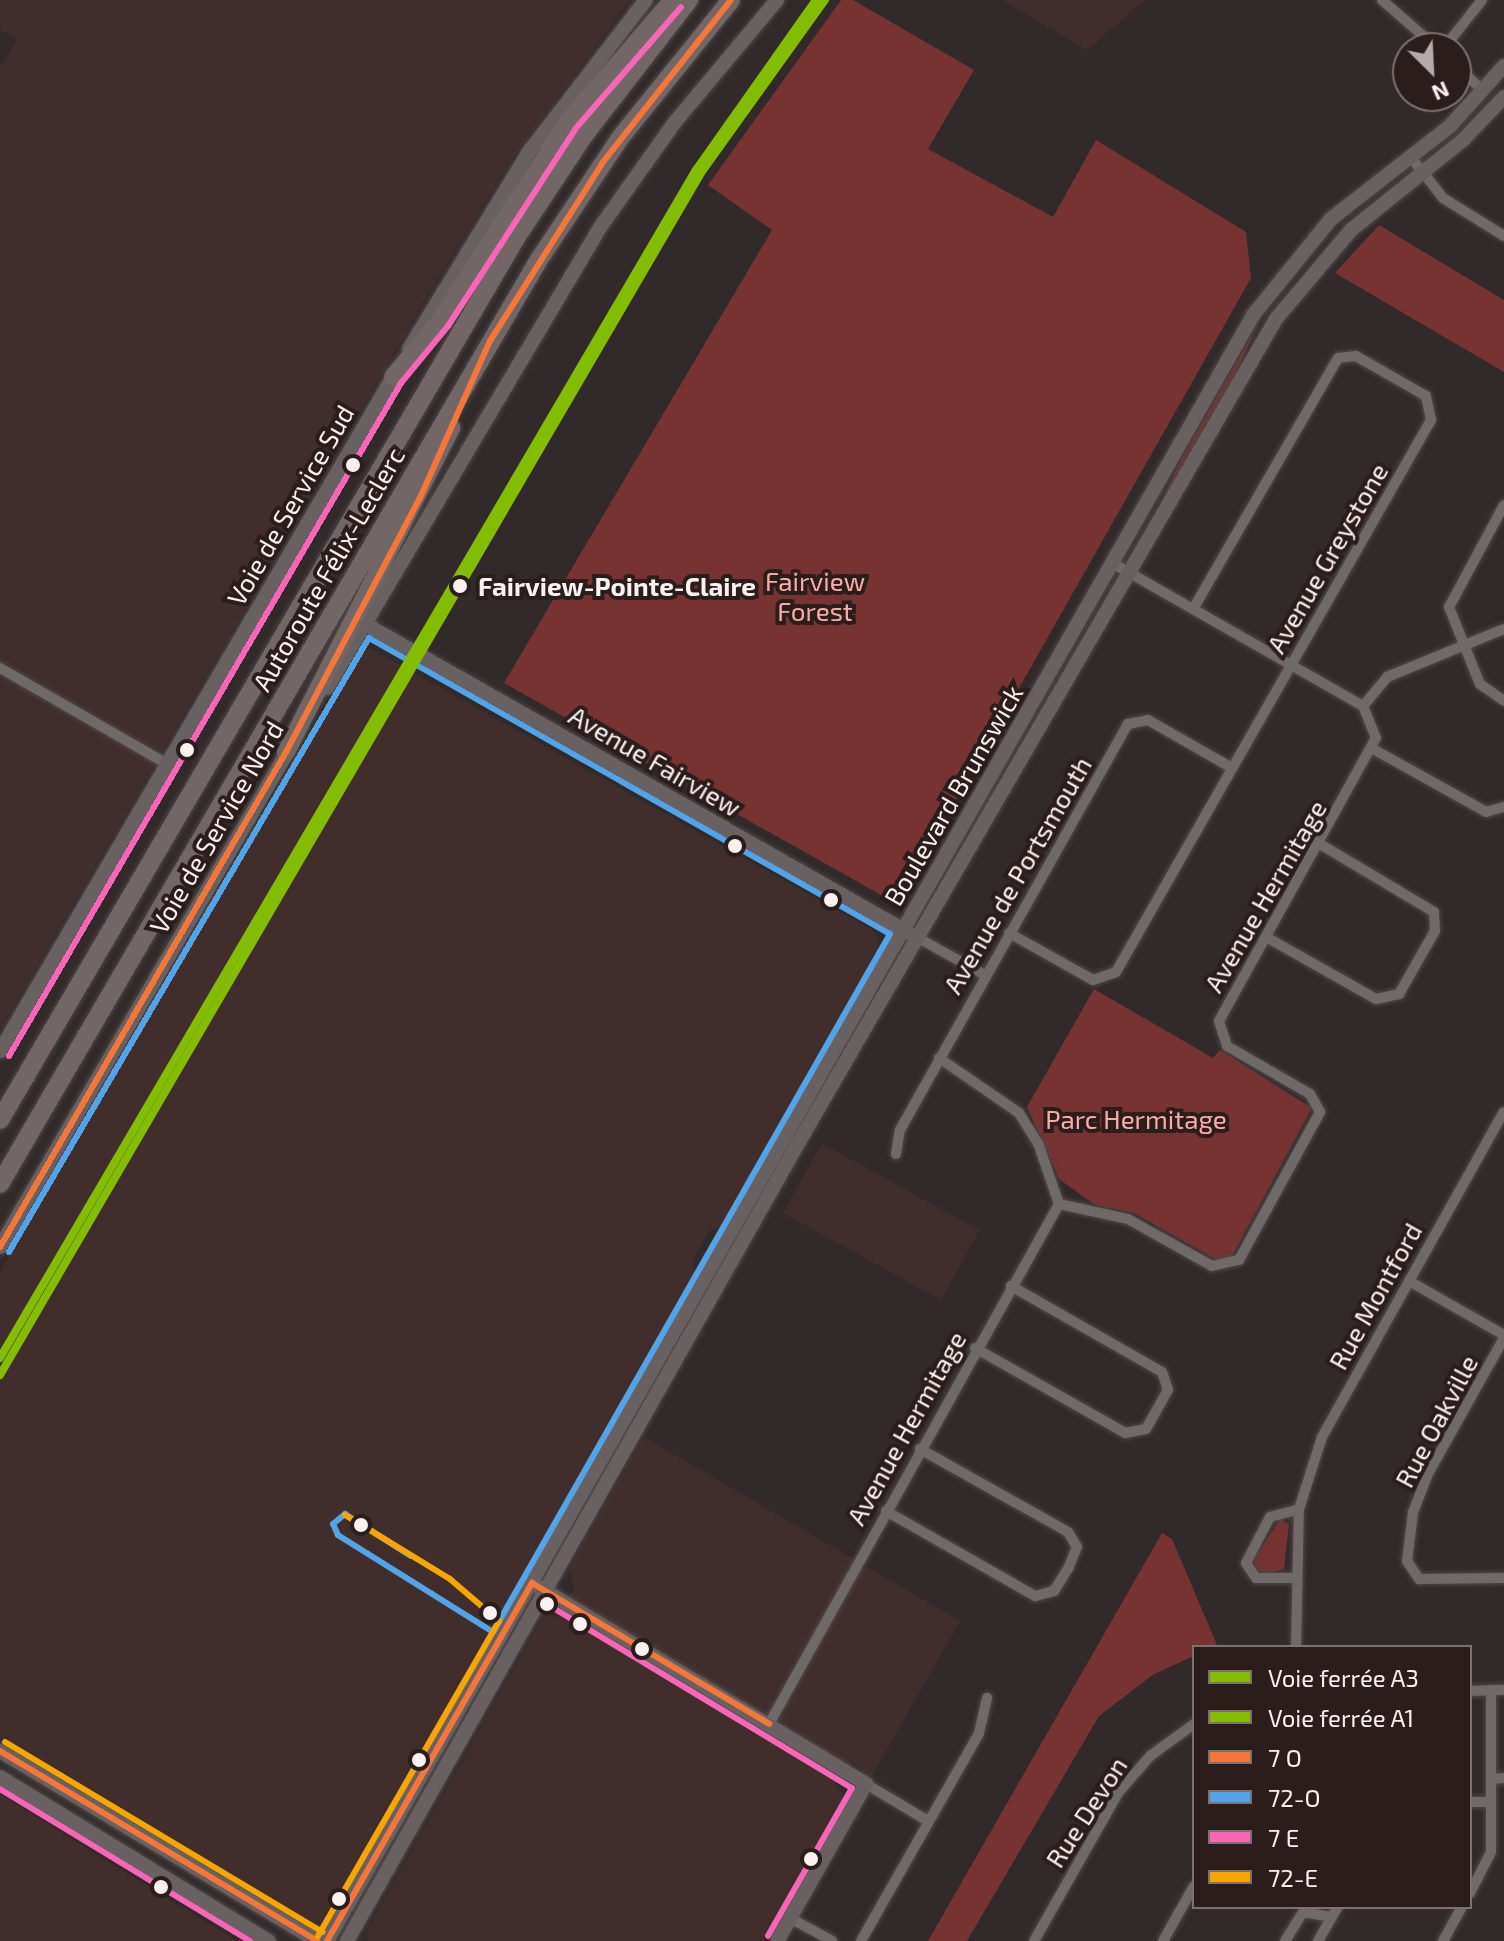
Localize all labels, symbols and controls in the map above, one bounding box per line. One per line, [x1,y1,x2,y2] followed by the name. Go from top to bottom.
[1392,32,1472,112] north arrow
[1428,77,1454,107] text: N
[220,399,360,611] street label: Voie de Service Sud
[245,442,411,696] street label: Autoroute Félix-Leclerc
[345,457,361,473] unlabelled marker
[1260,458,1394,658] street label: Avenue Greystone
[765,565,865,626] park label: Fairview Forest
[478,570,756,602] place label: Fairview-Pointe-Claire
[449,575,471,597] marker: Fairview-Pointe-Claire
[877,679,1029,911] street label: Boulevard Brunswick
[564,699,746,823] street label: Avenue Fairview
[142,715,290,939] street label: Voie de Service Nord
[179,742,195,758] unlabelled marker
[936,751,1098,999] street label: Avenue de Portsmouth
[1197,794,1333,998] street label: Avenue Hermitage
[727,838,743,854] unlabelled marker
[823,892,839,908] unlabelled marker
[1045,1103,1227,1135] park label: Parc Hermitage
[1322,1217,1428,1375] street label: Rue Montford
[840,1326,972,1530] street label: Avenue Hermitage
[1388,1350,1484,1492] street label: Rue Oakville
[353,1517,369,1533] unlabelled marker
[539,1596,555,1612] unlabelled marker
[482,1605,498,1621] unlabelled marker
[572,1616,588,1632] unlabelled marker
[634,1641,650,1657] unlabelled marker
[1192,1645,1472,1909] legend
[1268,1663,1419,1692] text: Voie ferrée A3
[1268,1703,1414,1732] text: Voie ferrée A1
[1268,1743,1302,1772] text: 7 O
[1039,1751,1133,1873] street label: Rue Devon
[411,1752,427,1768] unlabelled marker
[1268,1783,1321,1812] text: 72-O
[1268,1823,1299,1852] text: 7 E
[803,1851,819,1867] unlabelled marker
[1268,1863,1318,1892] text: 72-E
[153,1879,169,1895] unlabelled marker
[331,1891,347,1907] unlabelled marker

